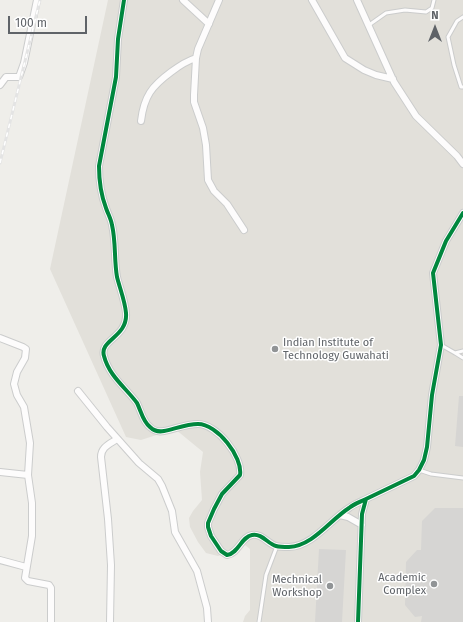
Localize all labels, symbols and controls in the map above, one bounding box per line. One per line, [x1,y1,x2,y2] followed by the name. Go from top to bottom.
[10,8,89,34] scale bar
[415,8,455,48] north arrow
[431,9,439,22] text: N
[15,16,47,30] text: 100 m
[283,336,389,362] place label: Indian Institute of Technology Guwahati
[270,344,280,354] marker: Indian Institute of Technology Guwahati
[378,571,426,597] place label: Academic Complex
[272,573,322,599] place label: Mechnical Workshop
[429,579,439,589] marker: Academic Complex
[325,581,335,591] marker: Mechnical Workshop

